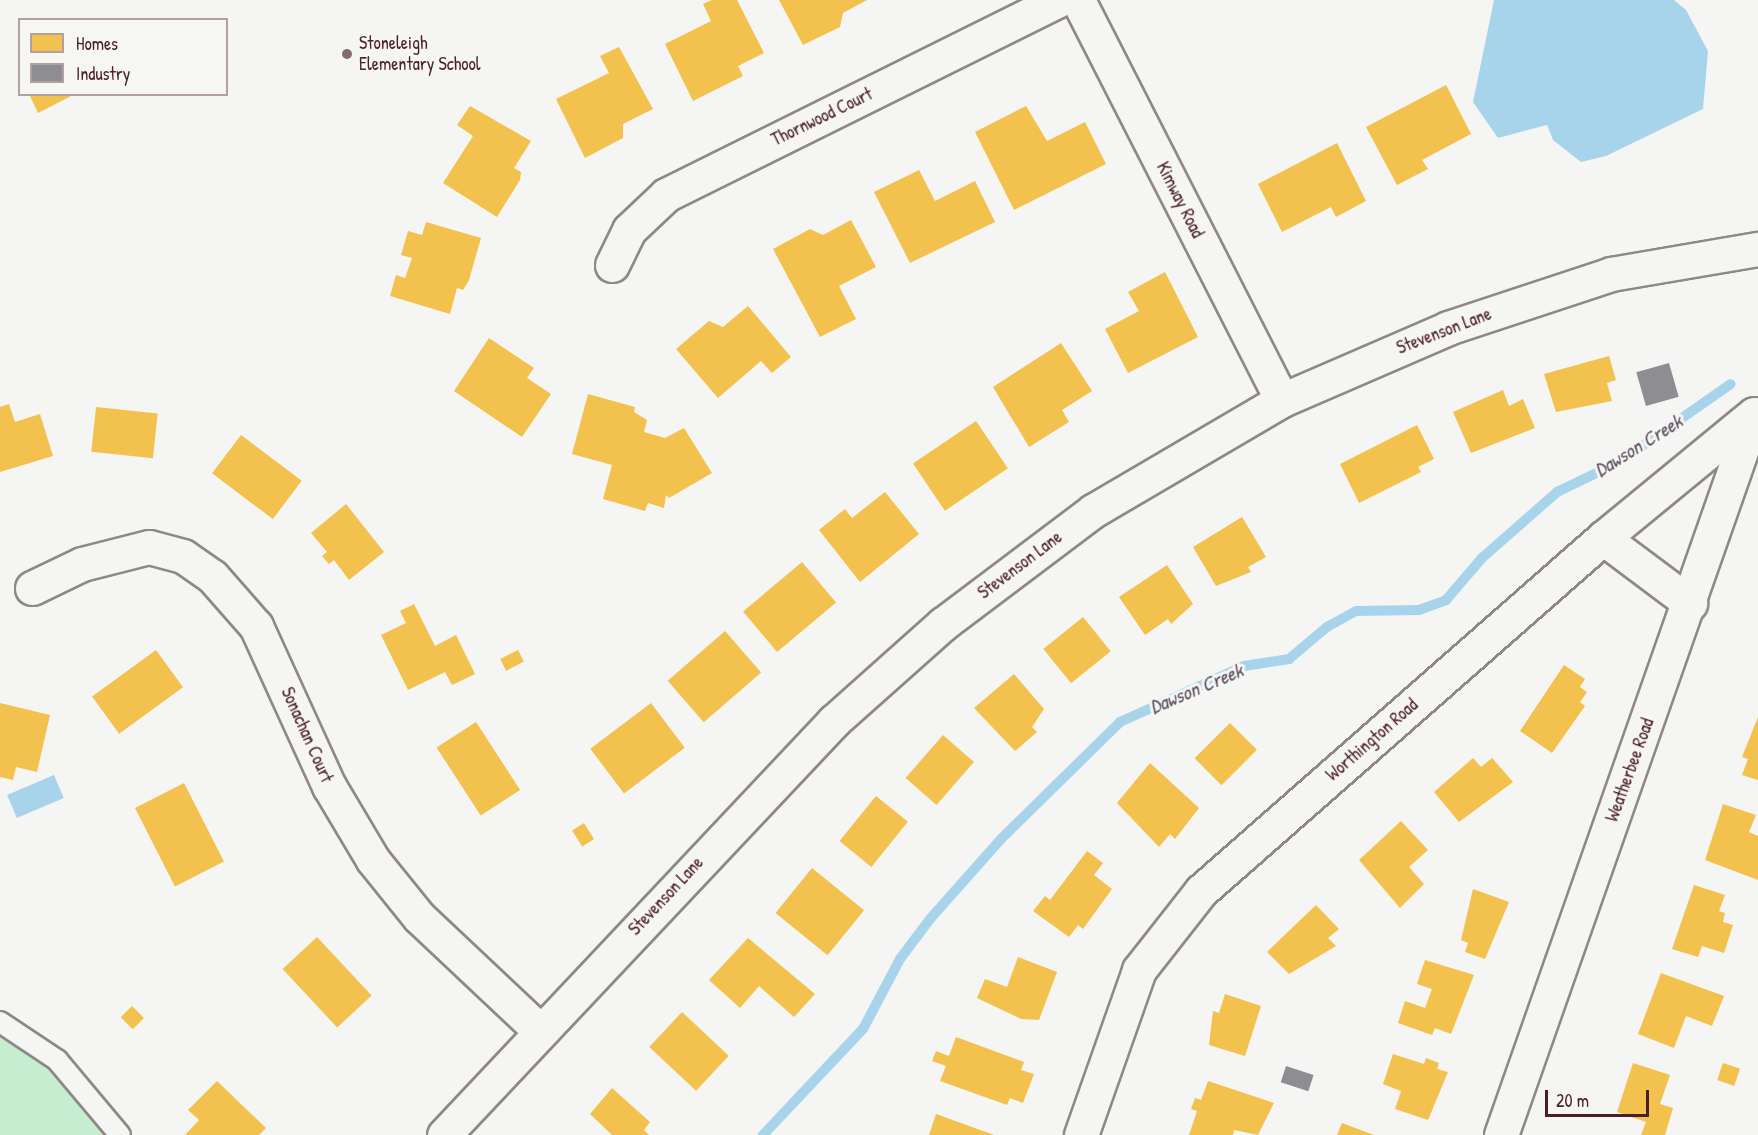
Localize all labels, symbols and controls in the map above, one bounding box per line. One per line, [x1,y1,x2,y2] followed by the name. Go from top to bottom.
[18,18,228,96] legend
[76,31,118,56] text: Homes
[359,33,480,76] place label: Stoneleigh Elementary School
[340,47,354,61] marker: Stoneleigh Elementary School
[76,61,130,86] text: Industry
[768,83,876,151] street label: Thornwood Court
[1152,158,1208,242] street label: Kimway Road
[1394,303,1494,359] street label: Stevenson Lane
[1590,409,1686,481] water label: Dawson Creek
[974,526,1066,604] street label: Stevenson Lane
[1146,658,1246,718] water label: Dawson Creek
[276,684,338,786] street label: Sonachan Court
[1322,694,1422,786] street label: Worthington Road
[1601,715,1659,825] street label: Weatherbee Road
[624,852,708,940] street label: Stevenson Lane
[1548,1078,1652,1116] scale bar
[1556,1088,1589,1113] text: 20 m

